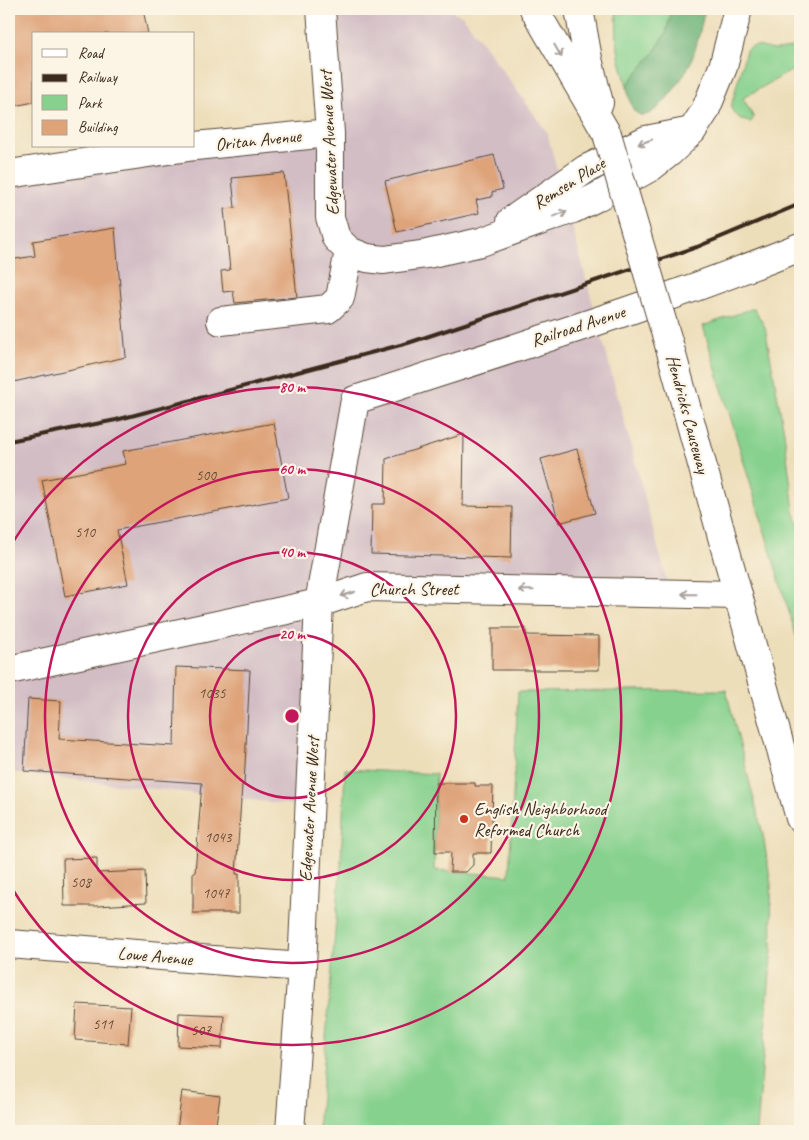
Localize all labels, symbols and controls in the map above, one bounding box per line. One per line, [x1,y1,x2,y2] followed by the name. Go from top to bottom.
[32,32,195,148] legend
[554,43,564,57] one-way arrow
[78,44,105,63] text: Road
[314,67,344,216] street label: Edgewater Avenue West
[78,68,119,87] text: Railway
[78,94,103,113] text: Park
[78,118,118,137] text: Building
[214,124,303,155] street label: Oritan Avenue
[638,138,653,147] one-way arrow
[529,152,610,214] street label: Remsen Place
[552,209,567,218] one-way arrow
[528,300,629,351] street label: Railroad Avenue
[662,352,715,477] street label: Hendricks Causeway
[279,378,306,397] text: 80 m
[279,460,306,479] text: 60 m
[196,466,217,485] house number: 500
[75,523,96,542] house number: 510
[279,543,306,562] text: 40 m
[370,578,460,600] street label: Church Street
[519,586,535,595] one-way arrow
[340,589,356,599] one-way arrow
[681,589,698,599] one-way arrow
[279,625,306,644] text: 20 m
[198,684,227,703] house number: 1035
[283,707,301,725] centre of rings
[294,733,324,882] street label: Edgewater Avenue West
[474,798,610,841] place label: English Neighborhood Reformed Church
[458,813,470,825] marker: English Neighborhood Reformed Church
[204,828,233,847] house number: 1043
[71,873,92,892] house number: 508
[202,884,231,903] house number: 1047
[117,942,194,970] street label: Lowe Avenue
[93,1015,114,1034] house number: 511
[191,1021,212,1040] house number: 507

